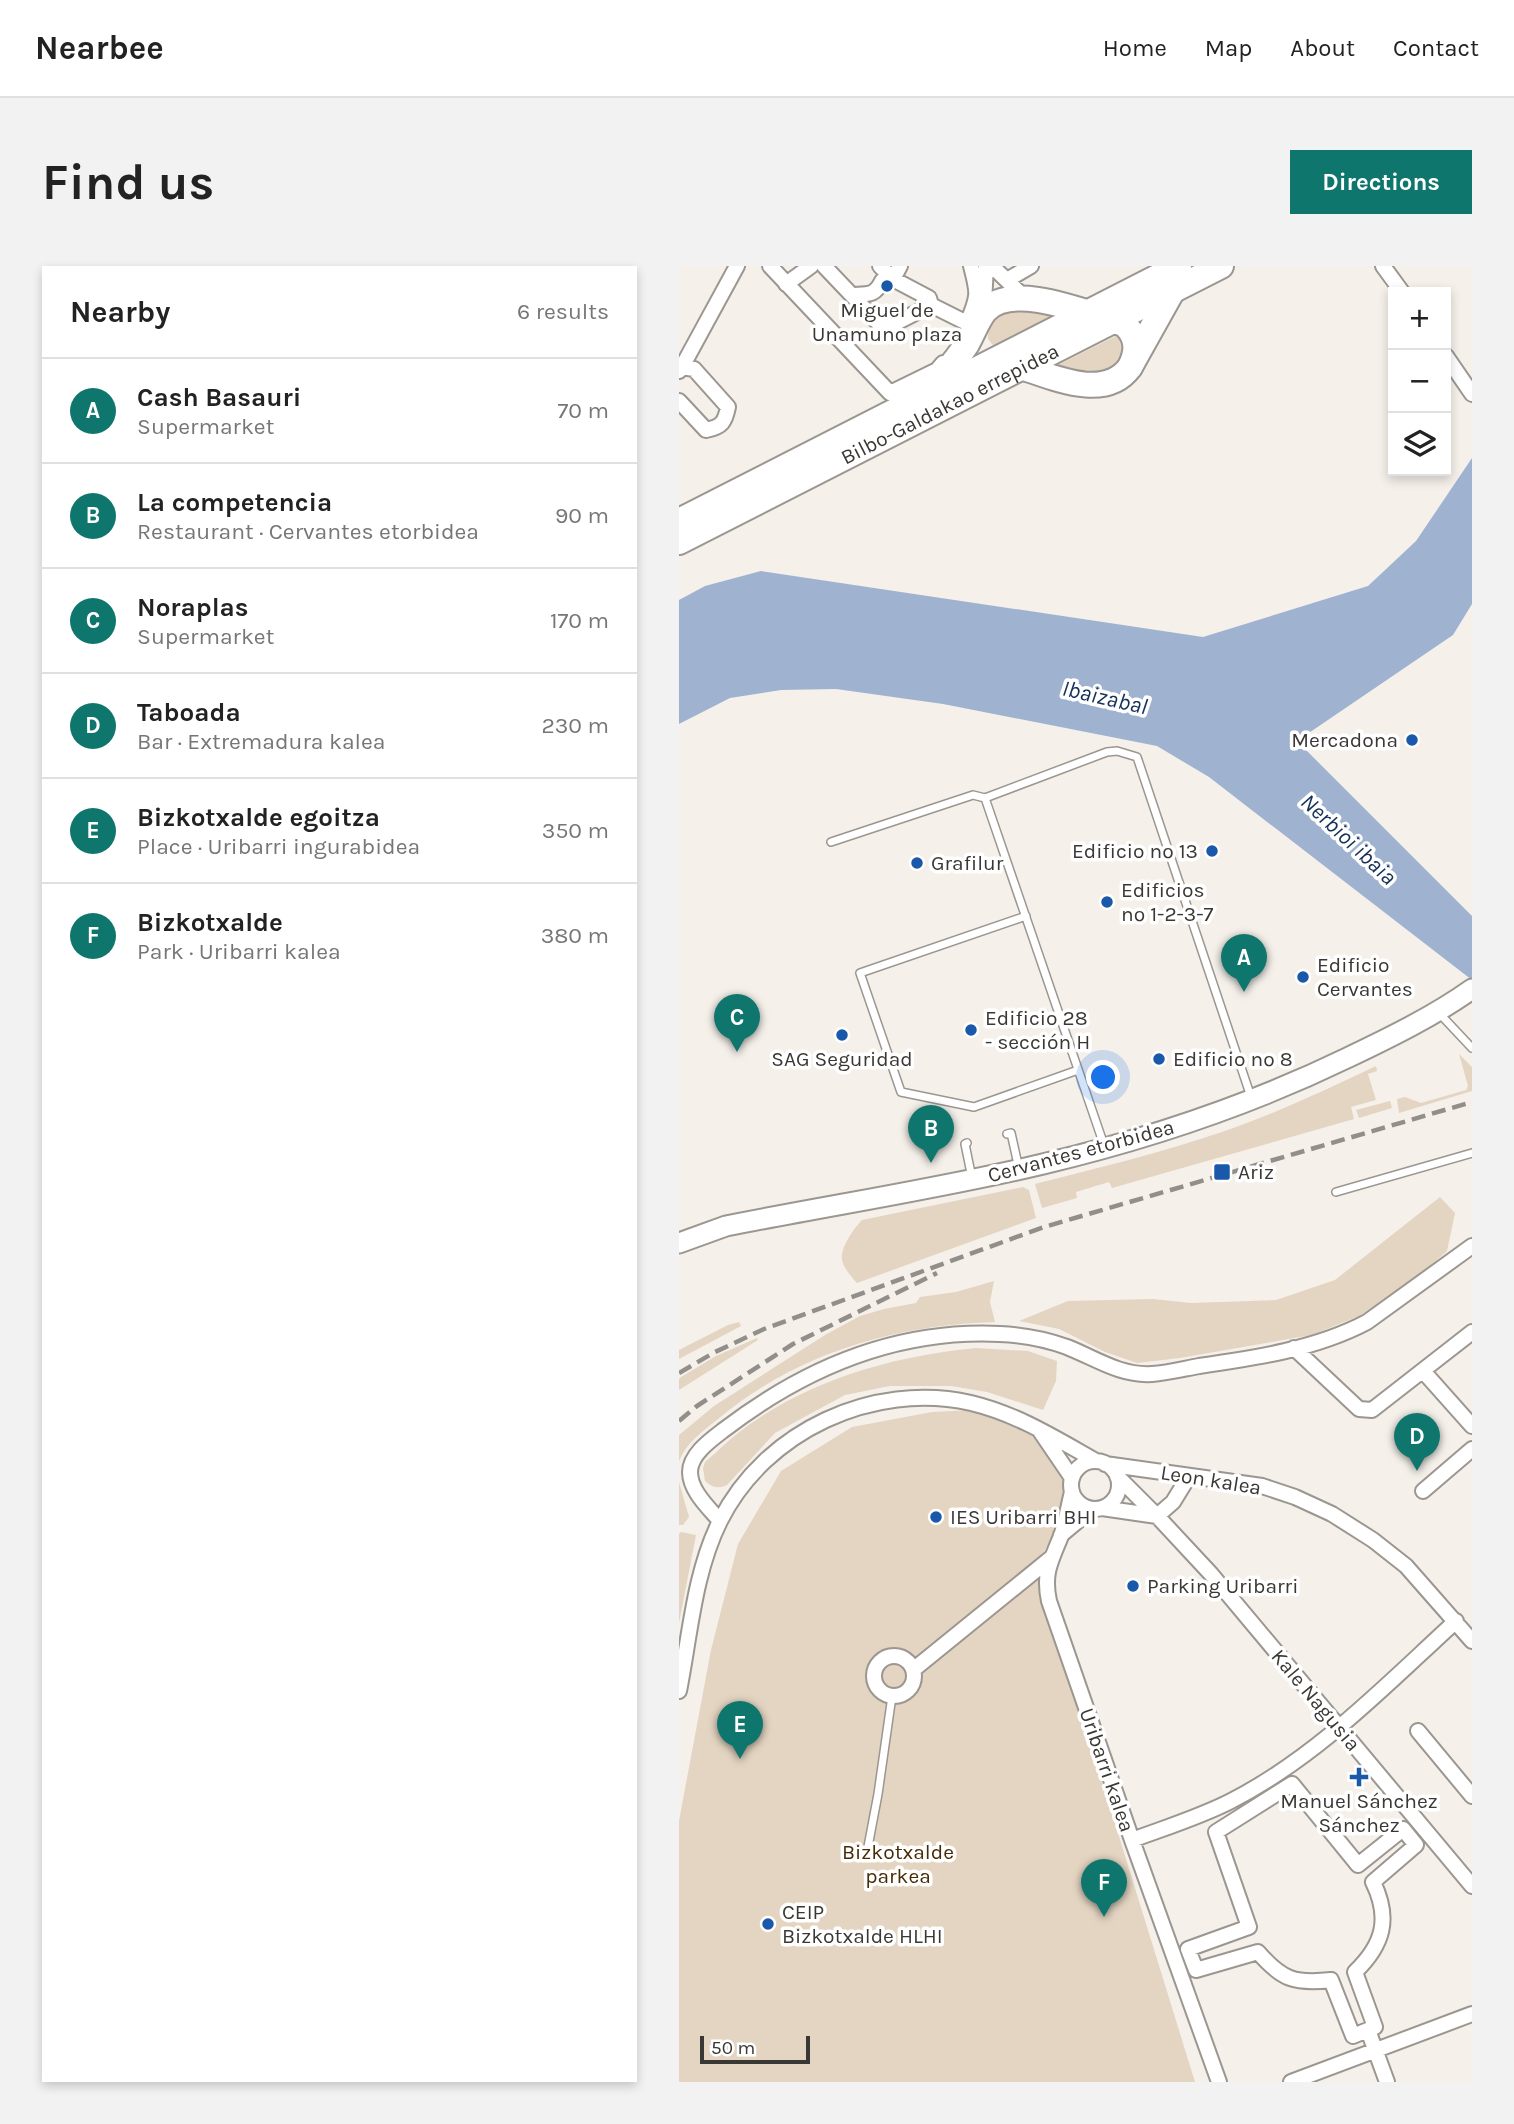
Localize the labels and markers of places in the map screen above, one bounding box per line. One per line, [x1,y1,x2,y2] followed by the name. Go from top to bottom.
[879,278,895,294] marker: Miguel de Unamuno plaza
[812,298,962,346] place label: Miguel de Unamuno plaza
[1291,728,1398,752] place label: Mercadona
[1404,732,1420,748] marker: Mercadona
[1072,839,1198,863] place label: Edificio nº 13
[1204,843,1220,859] marker: Edificio nº 13
[931,851,1004,875] place label: Grafilur
[909,855,925,871] marker: Grafilur
[1121,878,1214,926] place label: Edificios nº 1-2-3-7
[1099,894,1115,910] marker: Edificios nº 1-2-3-7
[1221,934,1267,992] pin: A
[1317,953,1413,1001] place label: Edificio Cervantes
[1295,969,1311,985] marker: Edificio Cervantes
[714,994,760,1052] pin: C
[985,1006,1090,1054] place label: Edificio 28 - sección H
[963,1022,979,1038] marker: Edificio 28 - sección H
[834,1027,850,1043] marker: SAG Seguridad
[771,1047,913,1071] place label: SAG Seguridad
[1173,1047,1293,1071] place label: Edificio nº 8
[1151,1051,1167,1067] marker: Edificio nº 8
[908,1105,954,1163] pin: B
[1238,1160,1274,1184] place label: Ariz
[1212,1162,1232,1182] marker: Ariz
[1394,1413,1440,1471] pin: D
[950,1505,1096,1529] place label: IES Uribarri BHI
[928,1509,944,1525] marker: IES Uribarri BHI
[1147,1574,1298,1598] place label: Parking Uribarri
[1125,1578,1141,1594] marker: Parking Uribarri
[717,1701,763,1759] pin: E
[1351,1769,1367,1785] marker: Manuel Sánchez Sánchez
[1280,1789,1438,1837] place label: Manuel Sánchez Sánchez
[1081,1859,1127,1917] pin: F
[782,1900,943,1948] place label: CEIP Bizkotxalde HLHI
[760,1916,776,1932] marker: CEIP Bizkotxalde HLHI

